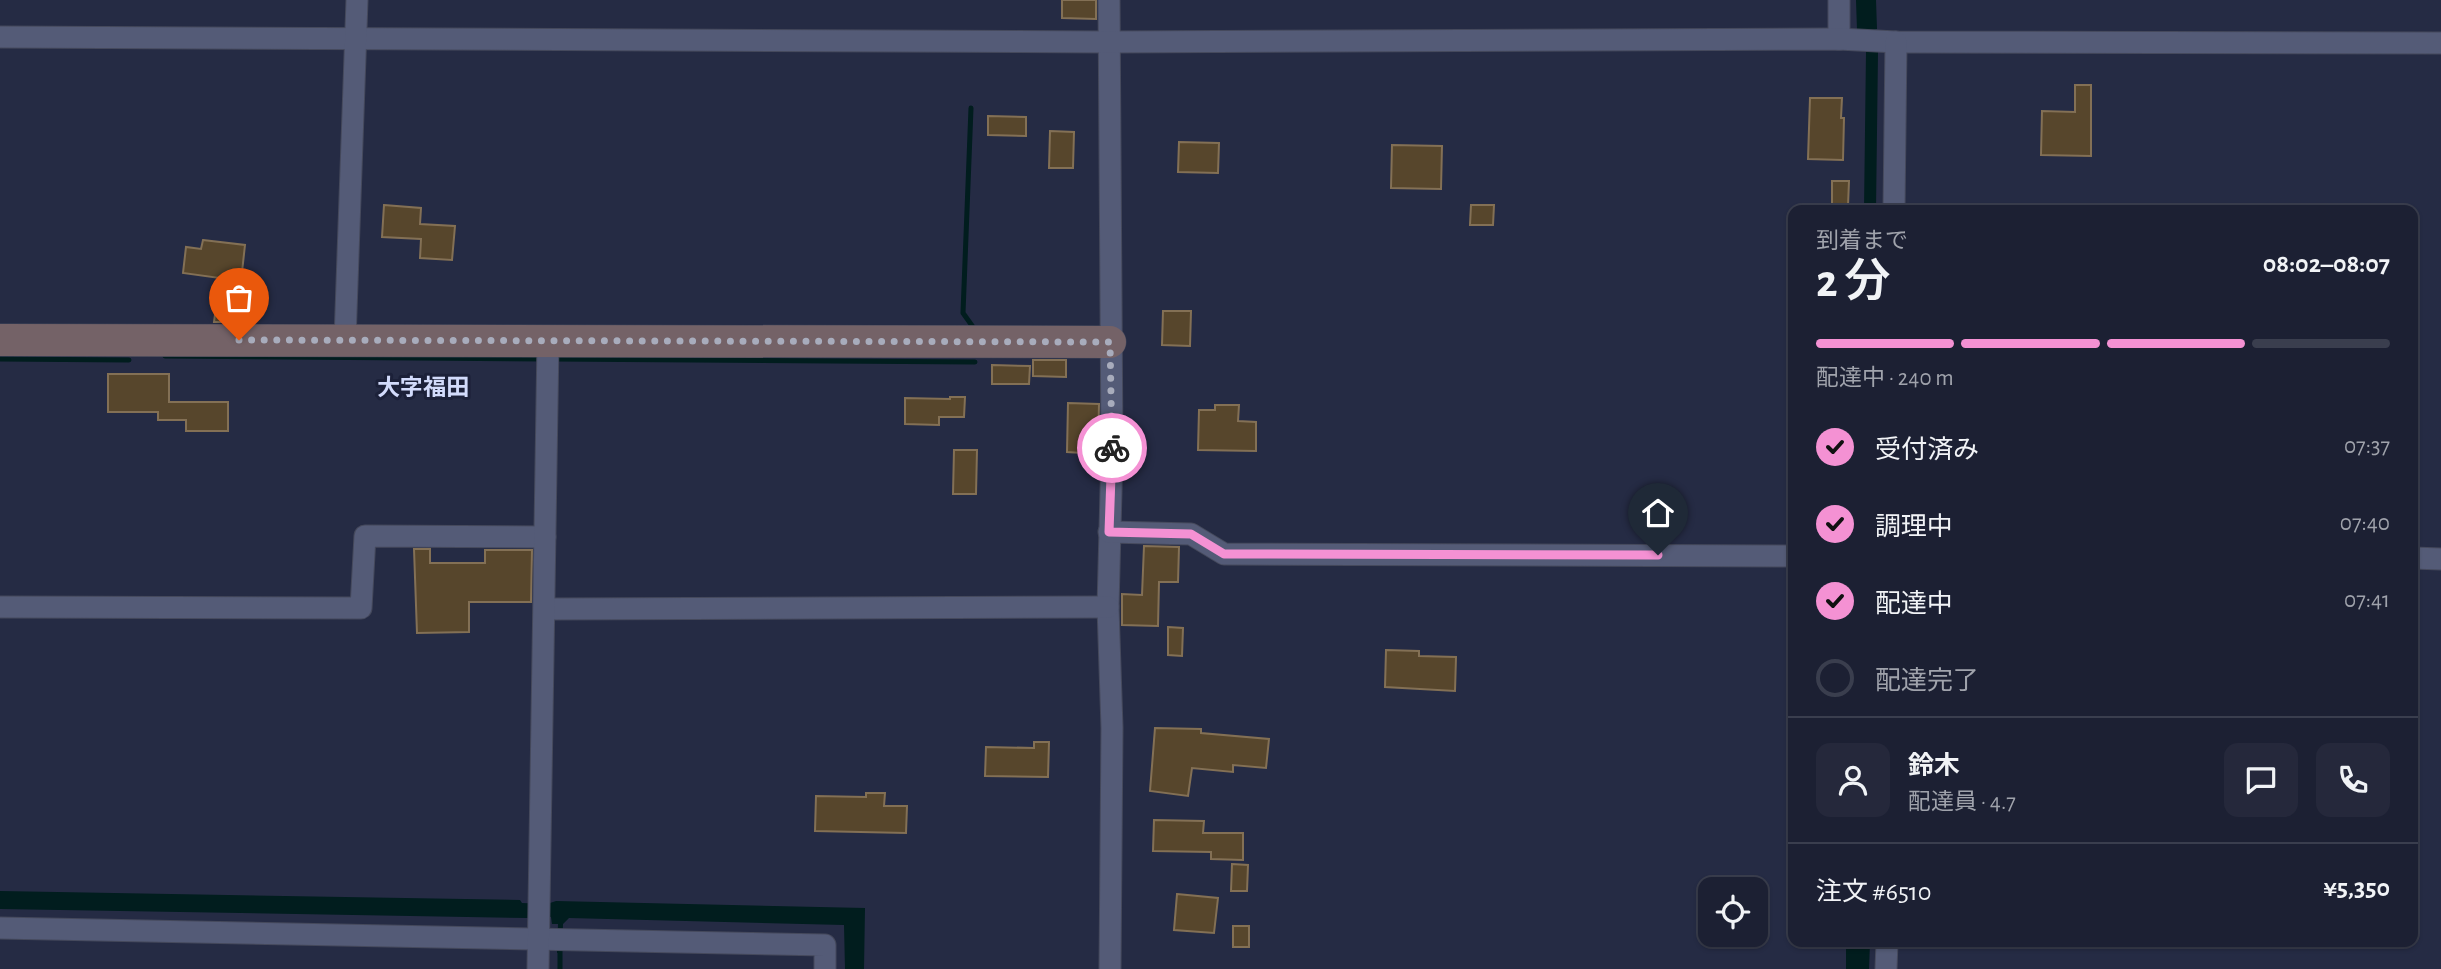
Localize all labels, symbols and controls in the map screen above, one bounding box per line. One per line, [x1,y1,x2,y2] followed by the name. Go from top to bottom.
[1816,230,1908,253] text: 到着まで
[2263,251,2390,277] text: 08:02–08:07
[1816,259,1891,305] text: 2 分
[209,268,269,340] pin
[220,279,258,317] icon: bag
[1816,367,1954,390] text: 配達中 · 240 m
[377,375,469,400] district label: 大字福田
[1077,413,1147,483] courier
[1816,428,1854,466] icon: check
[1093,429,1131,467] icon: bike
[2344,435,2390,458] text: 07:37
[1875,437,1979,463] text: 受付済み
[1628,483,1688,555] pin
[1639,494,1677,532] icon: home
[1816,505,1854,543] icon: check
[2340,512,2390,535] text: 07:40
[1875,514,1953,540] text: 調理中
[1816,582,1854,620] icon: check
[2344,589,2390,612] text: 07:41
[1875,591,1953,617] text: 配達中
[1875,668,1979,694] text: 配達完了
[1816,743,1890,817] button: person
[2224,743,2298,817] button: chat
[2316,743,2390,817] button: phone
[1908,753,1960,779] text: 鈴木
[1908,791,2016,814] text: 配達員 · 4.7
[2323,875,2390,901] text: ¥5,350
[1698,877,1768,947] map controls
[1698,877,1768,947] button: locate
[1816,879,1931,905] text: 注文 #6510

